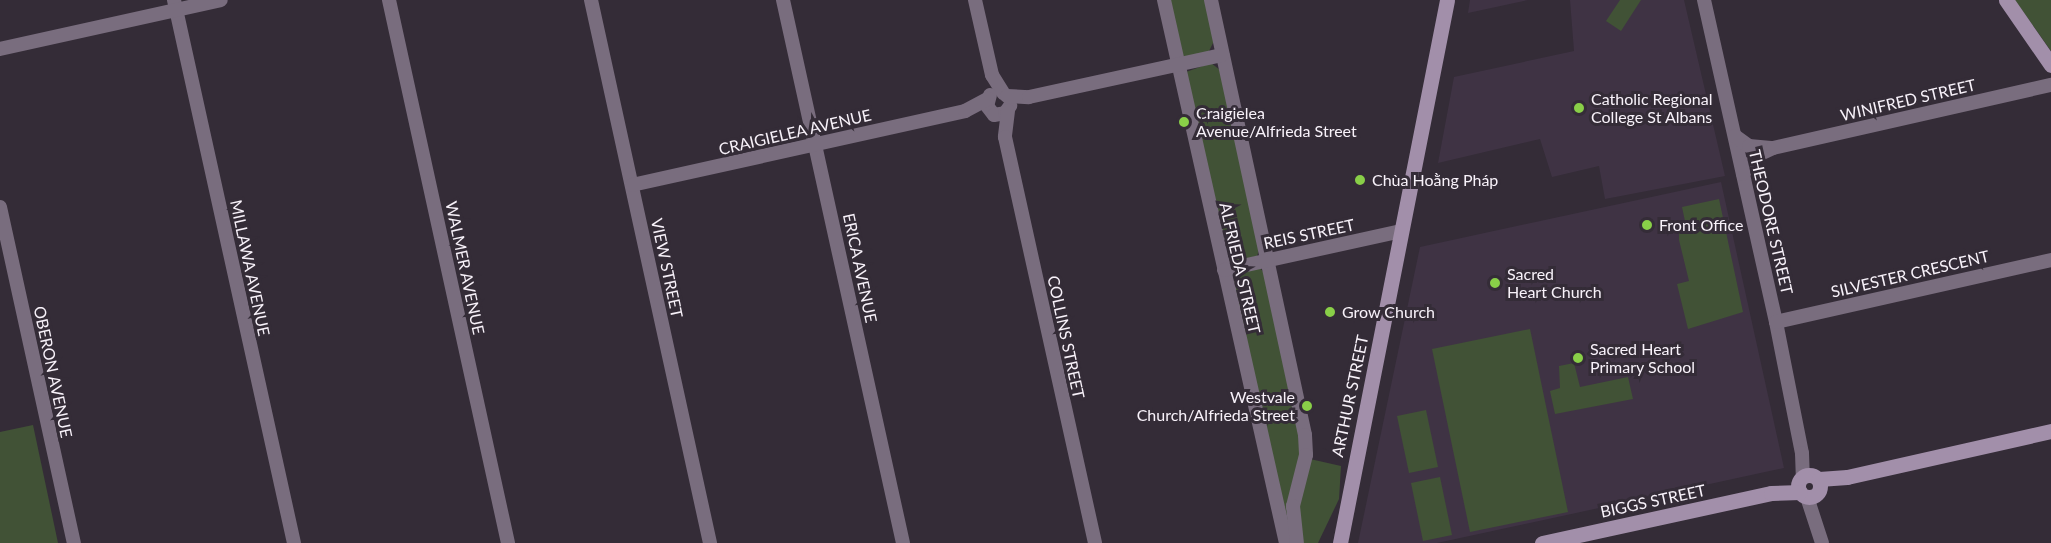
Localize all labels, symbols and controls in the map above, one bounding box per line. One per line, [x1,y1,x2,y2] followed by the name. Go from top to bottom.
[1838,75,1978,125] street label: WINIFRED STREET
[1591,89,1713,127] place label: Catholic Regional College St Albans
[1572,101,1586,115] marker: Catholic Regional College St Albans
[1196,103,1357,141] place label: Craigielea Avenue/Alfrieda Street
[716,105,874,159] street label: CRAIGIELEA AVENUE
[1177,115,1191,129] marker: Craigielea Avenue/Alfrieda Street
[1745,148,1797,296] street label: THEODORE STREET
[1372,170,1498,190] place label: Chùa Hoằng Pháp
[1353,173,1367,187] marker: Chùa Hoằng Pháp
[226,198,274,338] street label: MILLAWA AVENUE
[441,199,489,337] street label: WALMER AVENUE
[1215,200,1265,336] street label: ALFRIEDA STREET
[839,211,881,325] street label: ERICA AVENUE
[1262,215,1356,253] street label: REIS STREET
[1659,215,1743,235] place label: Front Office
[647,216,687,320] street label: VIEW STREET
[1640,218,1654,232] marker: Front Office
[1829,246,1991,302] street label: SILVESTER CRESCENT
[1507,264,1602,302] place label: Sacred Heart Church
[1044,274,1088,400] street label: COLLINS STREET
[1488,276,1502,290] marker: Sacred Heart Church
[1342,302,1435,322] place label: Grow Church
[30,304,76,440] street label: OBERON AVENUE
[1323,305,1337,319] marker: Grow Church
[1328,333,1372,459] street label: ARTHUR STREET
[1590,339,1696,377] place label: Sacred Heart Primary School
[1571,351,1585,365] marker: Sacred Heart Primary School
[1137,387,1295,425] place label: Westvale Church/Alfrieda Street
[1300,399,1314,413] marker: Westvale Church/Alfrieda Street
[1599,480,1707,522] street label: BIGGS STREET

